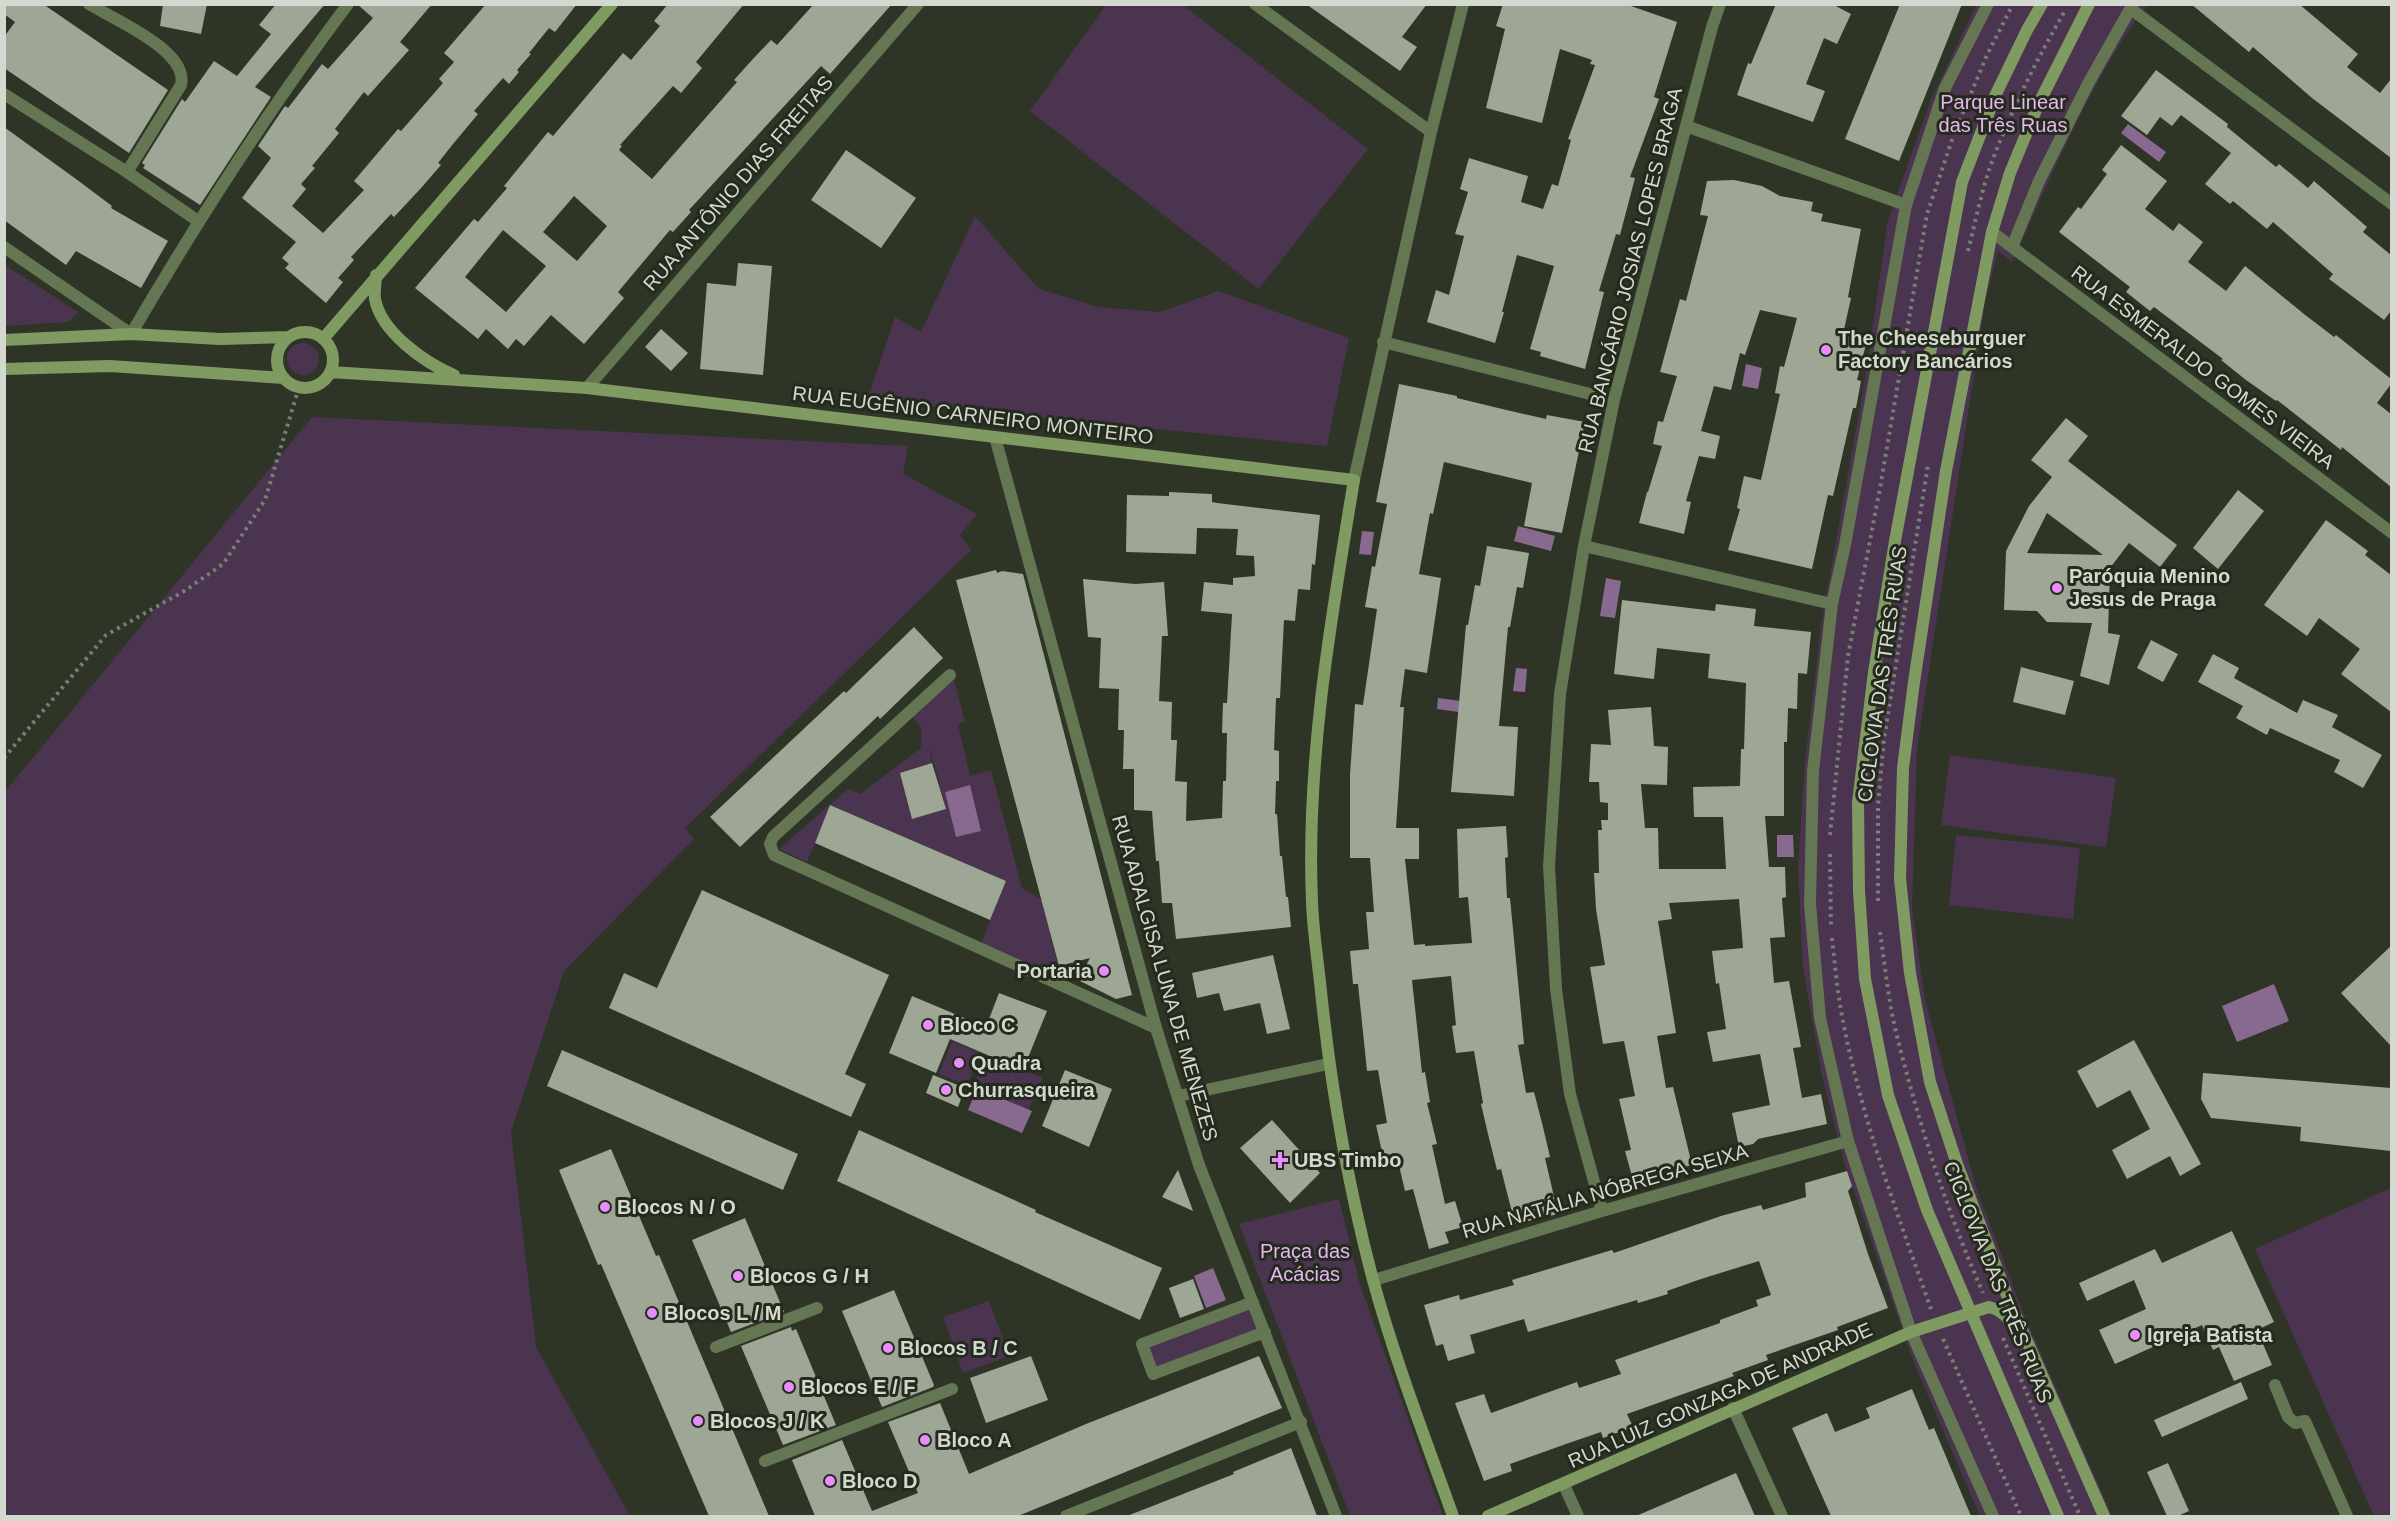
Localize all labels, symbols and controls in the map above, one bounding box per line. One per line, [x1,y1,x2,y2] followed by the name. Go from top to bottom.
[639,71,837,295] street label: RUA ANTÔNIO DIAS FREITAS
[1574,84,1686,455] street label: RUA BANCÁRIO JOSIAS LOPES BRAGA
[1939,91,2067,136] park label: Parque Linear das Três Ruas
[2067,261,2339,473] street label: RUA ESMERALDO GOMES VIEIRA
[1838,327,2026,372] place label: The Cheeseburguer Factory Bancários
[1819,343,1833,357] marker: The Cheeseburguer Factory Bancários
[791,382,1155,448] street label: RUA EUGÊNIO CARNEIRO MONTEIRO
[1853,544,1911,804] street label: CICLOVIA DAS TRÊS RUAS
[2069,565,2230,610] place label: Paróquia Menino Jesus de Praga
[2050,581,2064,595] marker: Paróquia Menino Jesus de Praga
[1108,813,1222,1143] street label: RUA ADALGISA LUNA DE MENEZES
[1016,960,1093,982] place label: Portaria
[1097,964,1111,978] marker: Portaria
[940,1014,1016,1036] place label: Bloco C
[921,1018,935,1032] marker: Bloco C
[971,1052,1042,1074] place label: Quadra
[952,1056,966,1070] marker: Quadra
[958,1079,1096,1101] place label: Churrasqueira
[939,1083,953,1097] marker: Churrasqueira
[1460,1139,1751,1242] street label: RUA NATÁLIA NÓBREGA SEIXA
[1294,1149,1401,1171] place label: UBS Timbo
[1271,1151,1289,1169] marker: UBS Timbo
[1939,1158,2057,1406] street label: CICLOVIA DAS TRÊS RUAS
[617,1196,736,1218] place label: Blocos N / O
[598,1200,612,1214] marker: Blocos N / O
[1260,1240,1350,1285] park label: Praça das Acácias
[750,1265,869,1287] place label: Blocos G / H
[731,1269,745,1283] marker: Blocos G / H
[664,1302,781,1324] place label: Blocos L / M
[645,1306,659,1320] marker: Blocos L / M
[1565,1318,1875,1472] street label: RUA LUIZ GONZAGA DE ANDRADE
[2147,1324,2273,1346] place label: Igreja Batista
[2128,1328,2142,1342] marker: Igreja Batista
[900,1337,1018,1359] place label: Blocos B / C
[881,1341,895,1355] marker: Blocos B / C
[801,1376,915,1398] place label: Blocos E / F
[782,1380,796,1394] marker: Blocos E / F
[710,1410,825,1432] place label: Blocos J / K
[691,1414,705,1428] marker: Blocos J / K
[937,1429,1012,1451] place label: Bloco A
[918,1433,932,1447] marker: Bloco A
[842,1470,918,1492] place label: Bloco D
[823,1474,837,1488] marker: Bloco D

